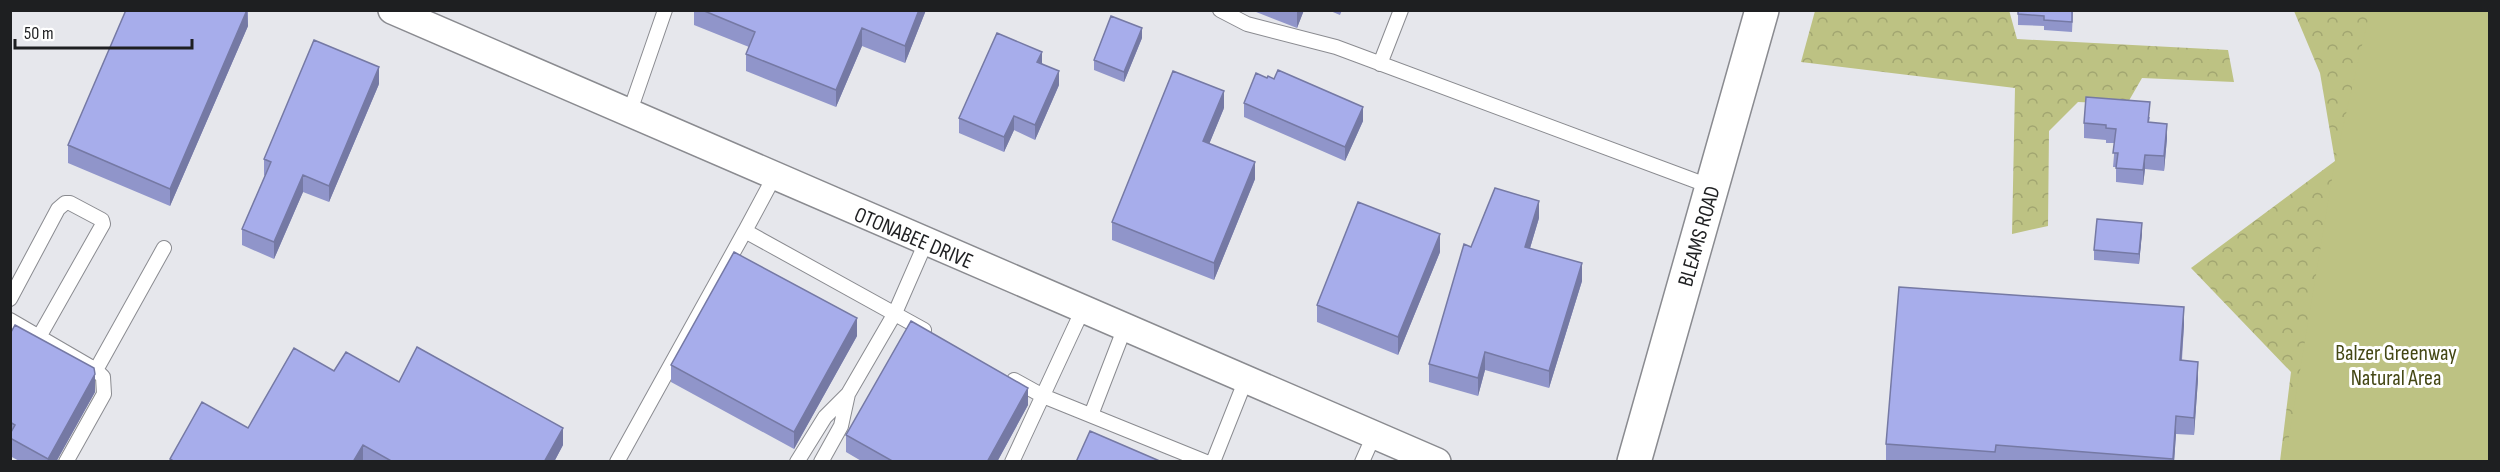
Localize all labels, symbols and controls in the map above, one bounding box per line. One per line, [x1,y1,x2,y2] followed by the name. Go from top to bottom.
[15,12,192,50] scale bar
[24,23,54,44] text: 50 m
[1672,183,1727,290] street label: BLEAMS ROAD
[850,201,977,275] street label: OTONABEE DRIVE
[2335,340,2457,392] park label: Balzer Greenway Natural Area

